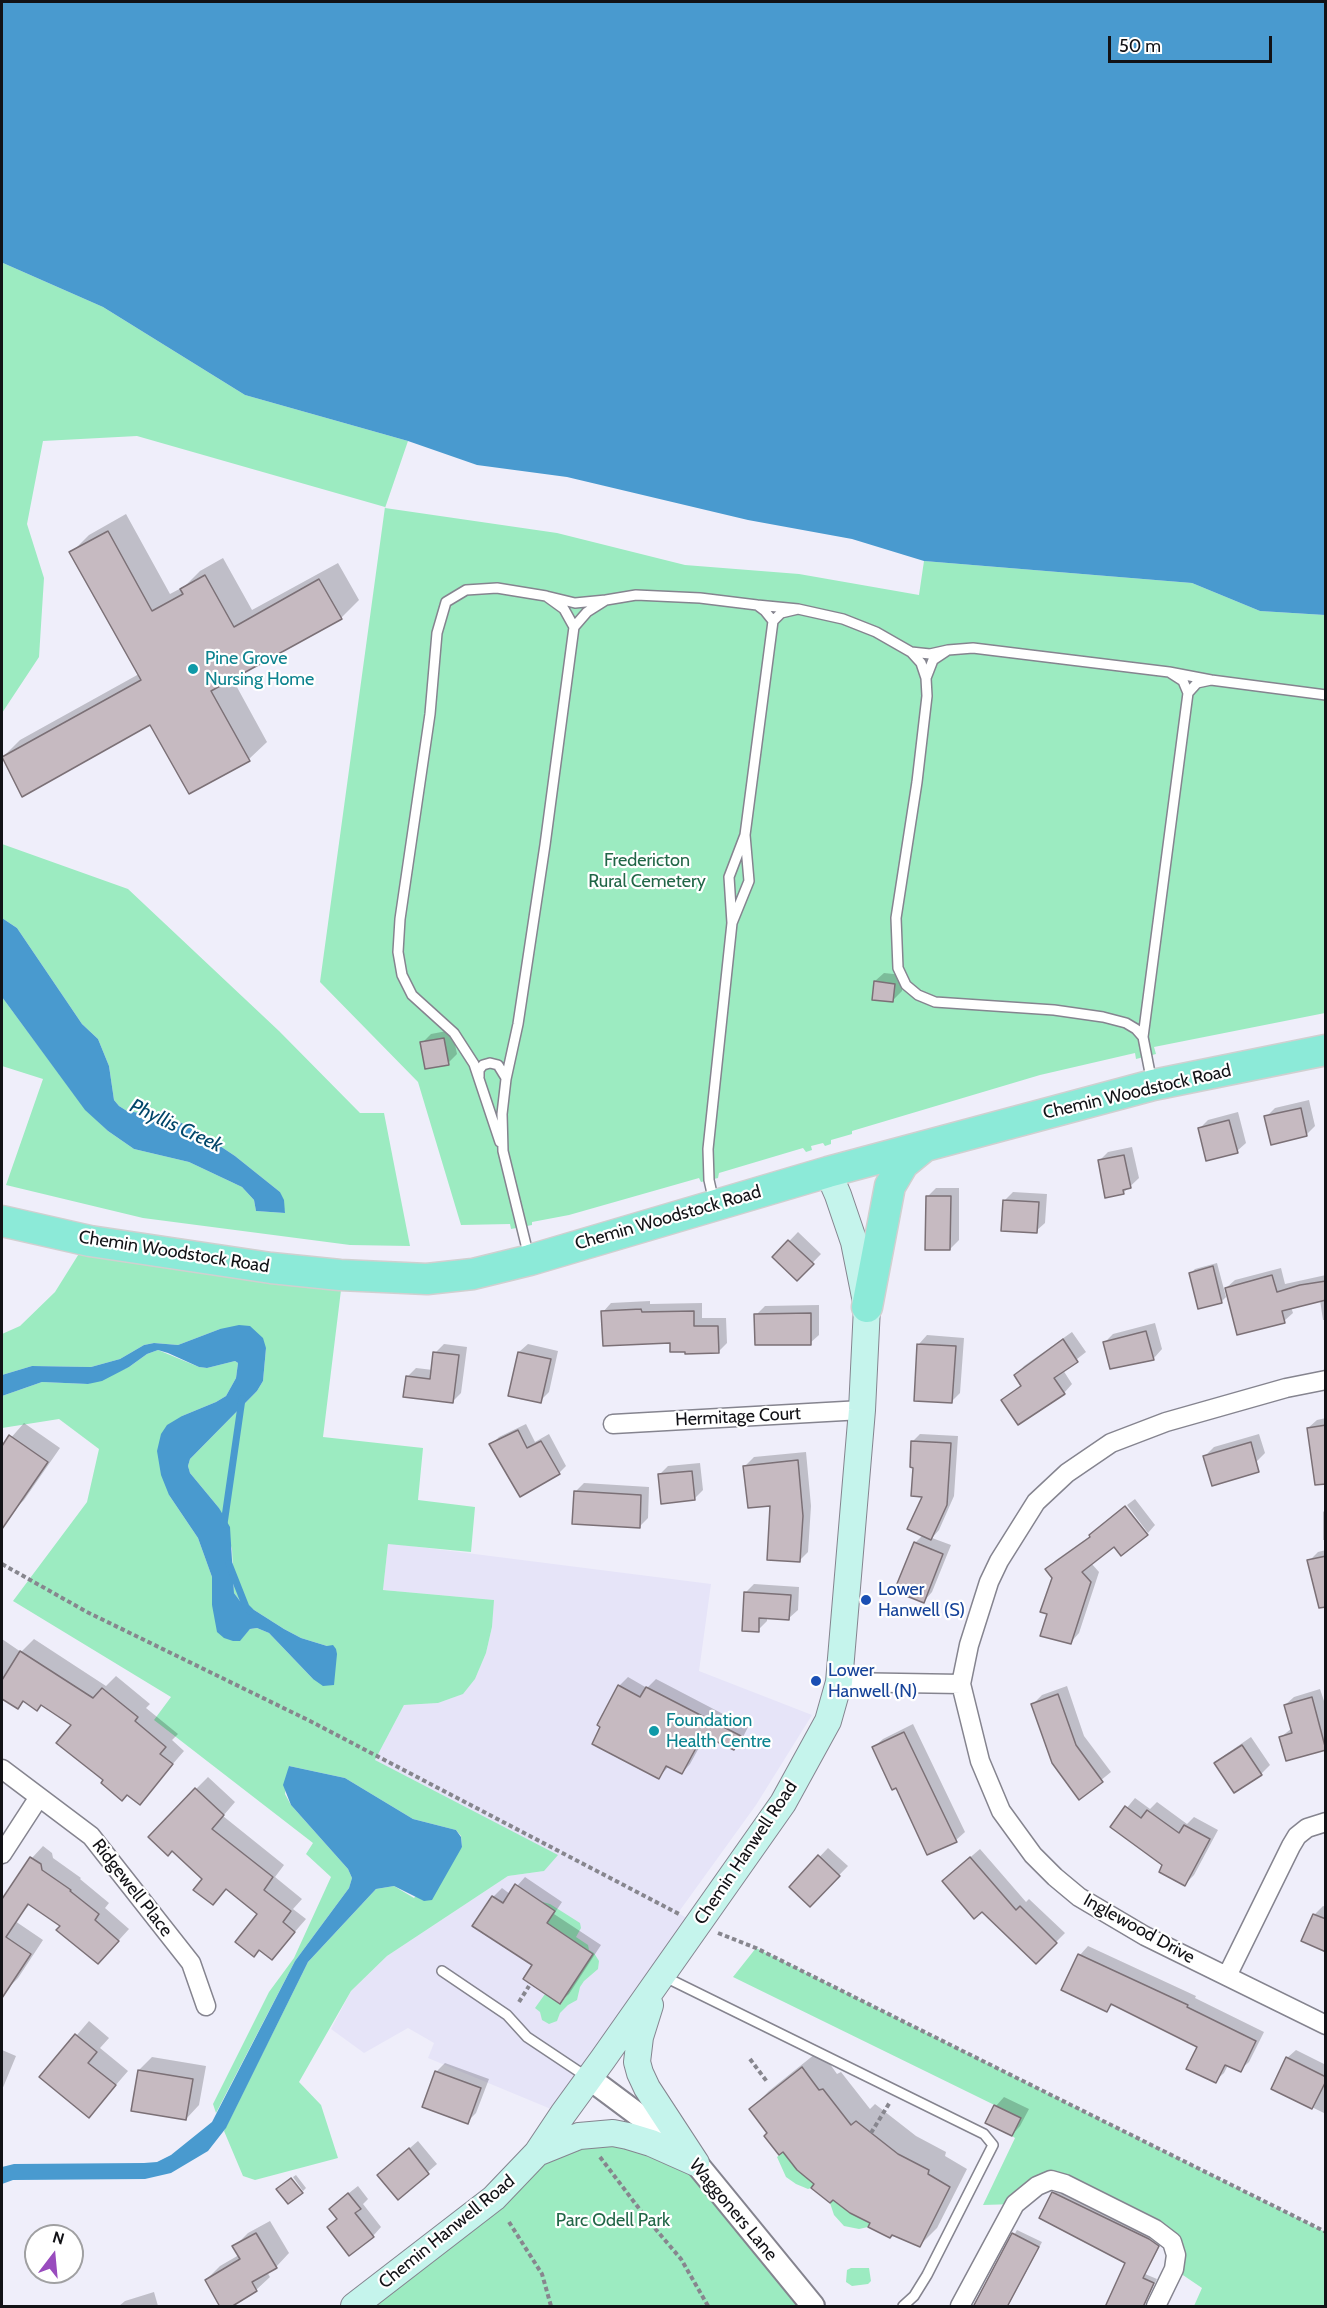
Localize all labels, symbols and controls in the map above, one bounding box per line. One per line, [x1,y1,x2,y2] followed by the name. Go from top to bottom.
[1111,24,1274,62] scale bar
[1119,35,1161,57] text: 50 m
[205,648,314,690] place label: Pine Grove Nursing Home
[186,662,200,676] marker: Pine Grove Nursing Home
[588,850,706,892] park label: Fredericton Rural Cemetery
[1041,1060,1233,1124] street label: Chemin Woodstock Road
[126,1094,226,1158] water label: Phyllis Creek
[572,1181,764,1255] street label: Chemin Woodstock Road
[77,1226,271,1278] street label: Chemin Woodstock Road
[675,1403,801,1431] street label: Hermitage Court
[878,1579,965,1622] place label: Lower Hanwell (S)
[859,1593,873,1607] marker: Lower Hanwell (S)
[828,1660,917,1702] place label: Lower Hanwell (N)
[809,1674,823,1688] marker: Lower Hanwell (N)
[666,1710,771,1752] place label: Foundation Health Centre
[647,1724,661,1738] marker: Foundation Health Centre
[690,1777,802,1929] street label: Chemin Hanwell Road
[87,1835,177,1941] street label: Ridgewell Place
[1080,1889,1198,1969] street label: Inglewood Drive
[684,2155,782,2265] street label: Waggoners Lane
[375,2171,519,2293] street label: Chemin Hanwell Road
[556,2210,670,2232] park label: Parc Odell Park
[24,2224,84,2284] north arrow
[50,2227,67,2249] text: N

